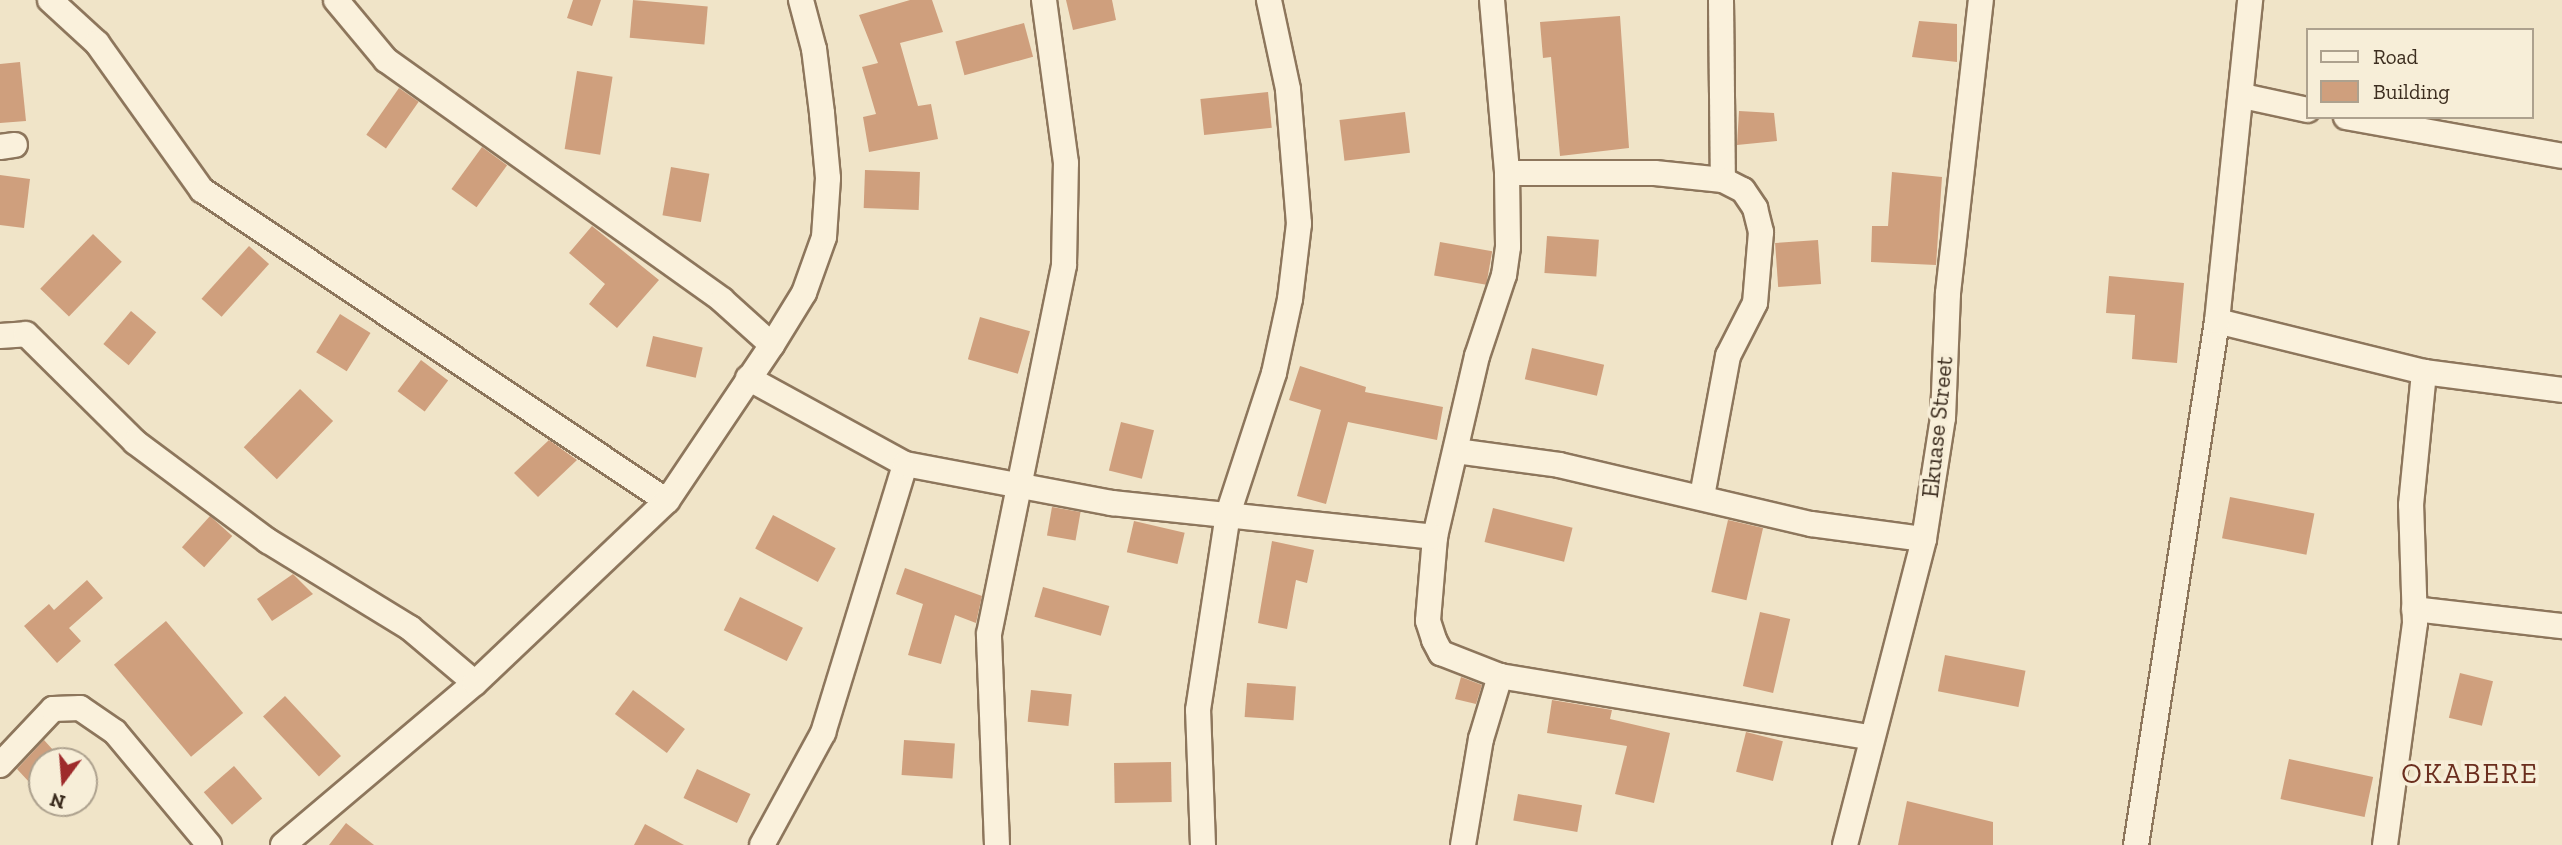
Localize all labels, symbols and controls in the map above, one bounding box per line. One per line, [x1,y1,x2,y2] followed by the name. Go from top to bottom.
[2306,28,2534,119] legend
[2373,44,2418,69] text: Road
[2373,79,2450,104] text: Building
[1915,355,1959,499] street label: Ekuase Street
[28,747,98,817] north arrow
[2402,757,2538,791] district label: OKABERE
[48,788,68,814] text: N

